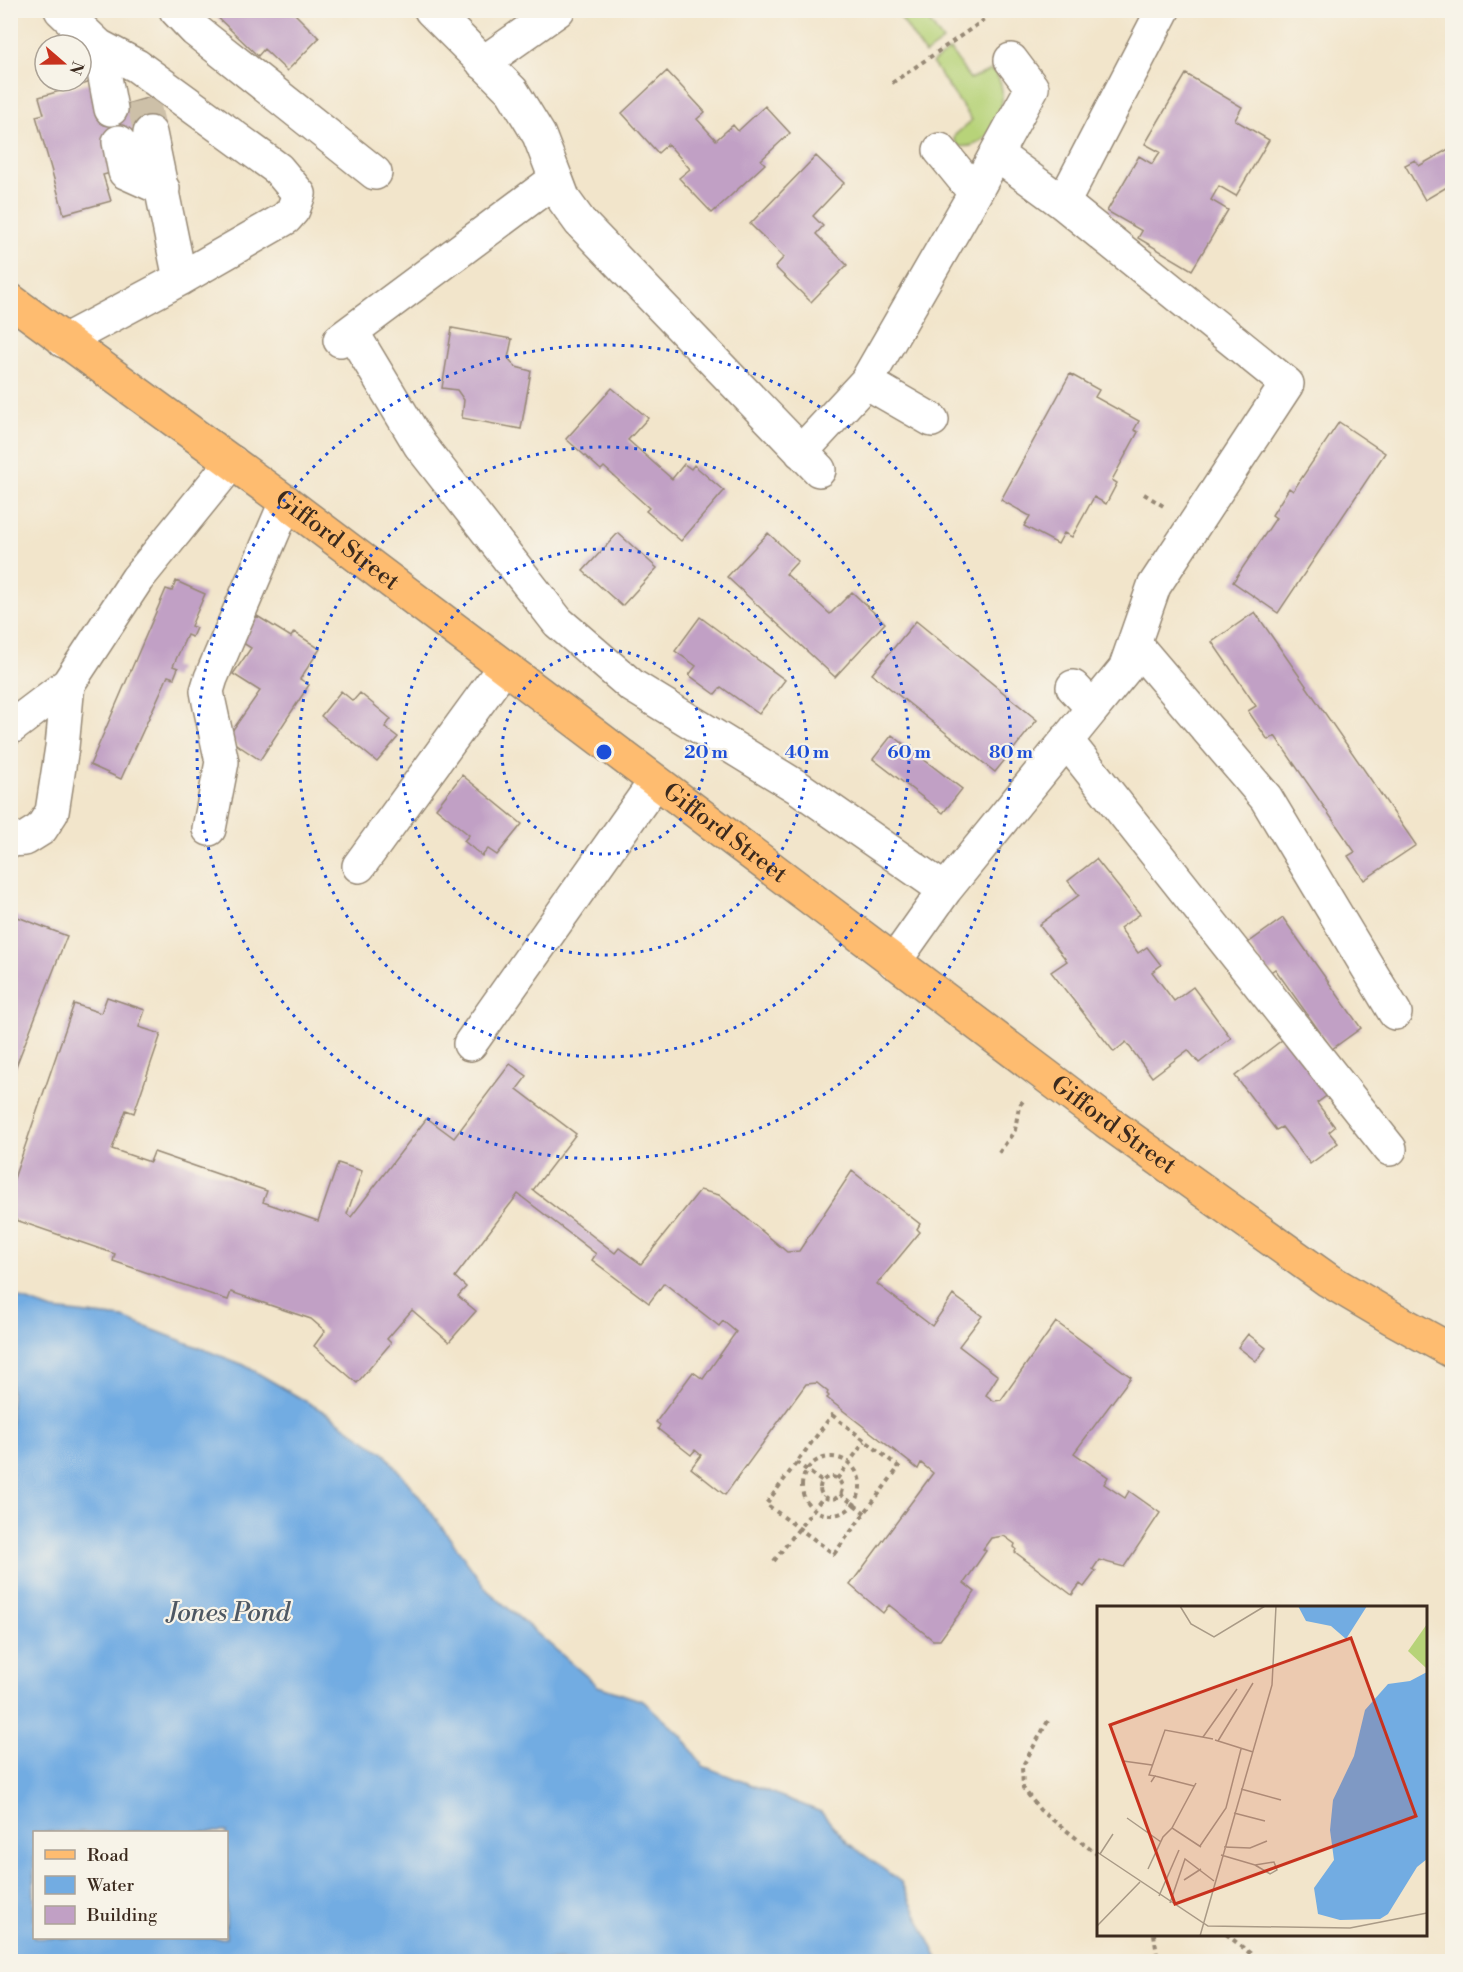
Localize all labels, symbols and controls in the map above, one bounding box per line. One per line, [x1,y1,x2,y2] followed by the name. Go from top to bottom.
[33,33,93,93] north arrow
[64,58,88,77] text: N
[269,484,406,597] street label: Gifford Street
[684,741,728,764] text: 20 m
[785,741,830,764] text: 40 m
[887,741,931,764] text: 60 m
[989,741,1034,764] text: 80 m
[594,742,614,762] centre of rings
[657,777,794,890] street label: Gifford Street
[1045,1070,1182,1182] street label: Gifford Street
[165,1597,292,1629] water label: Jones Pond
[1097,1606,1427,1936] inset map
[33,1831,228,1939] legend
[87,1844,130,1867] text: Road
[86,1874,135,1897] text: Water
[86,1904,158,1927] text: Building

